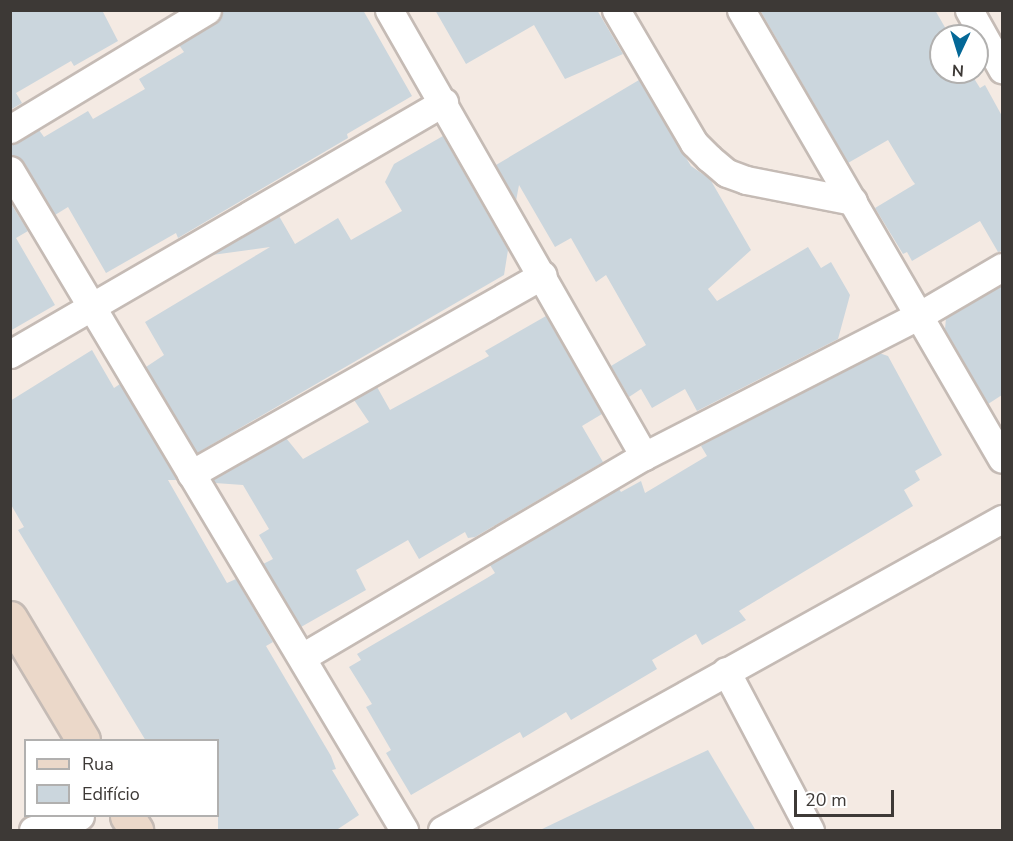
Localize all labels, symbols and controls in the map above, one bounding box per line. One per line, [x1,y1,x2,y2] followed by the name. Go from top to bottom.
[929,24,989,84] north arrow
[951,59,965,81] text: N
[24,739,219,817] legend
[82,752,114,776] text: Rua
[797,778,898,816] scale bar
[82,782,140,806] text: Edifício
[805,788,847,812] text: 20 m

